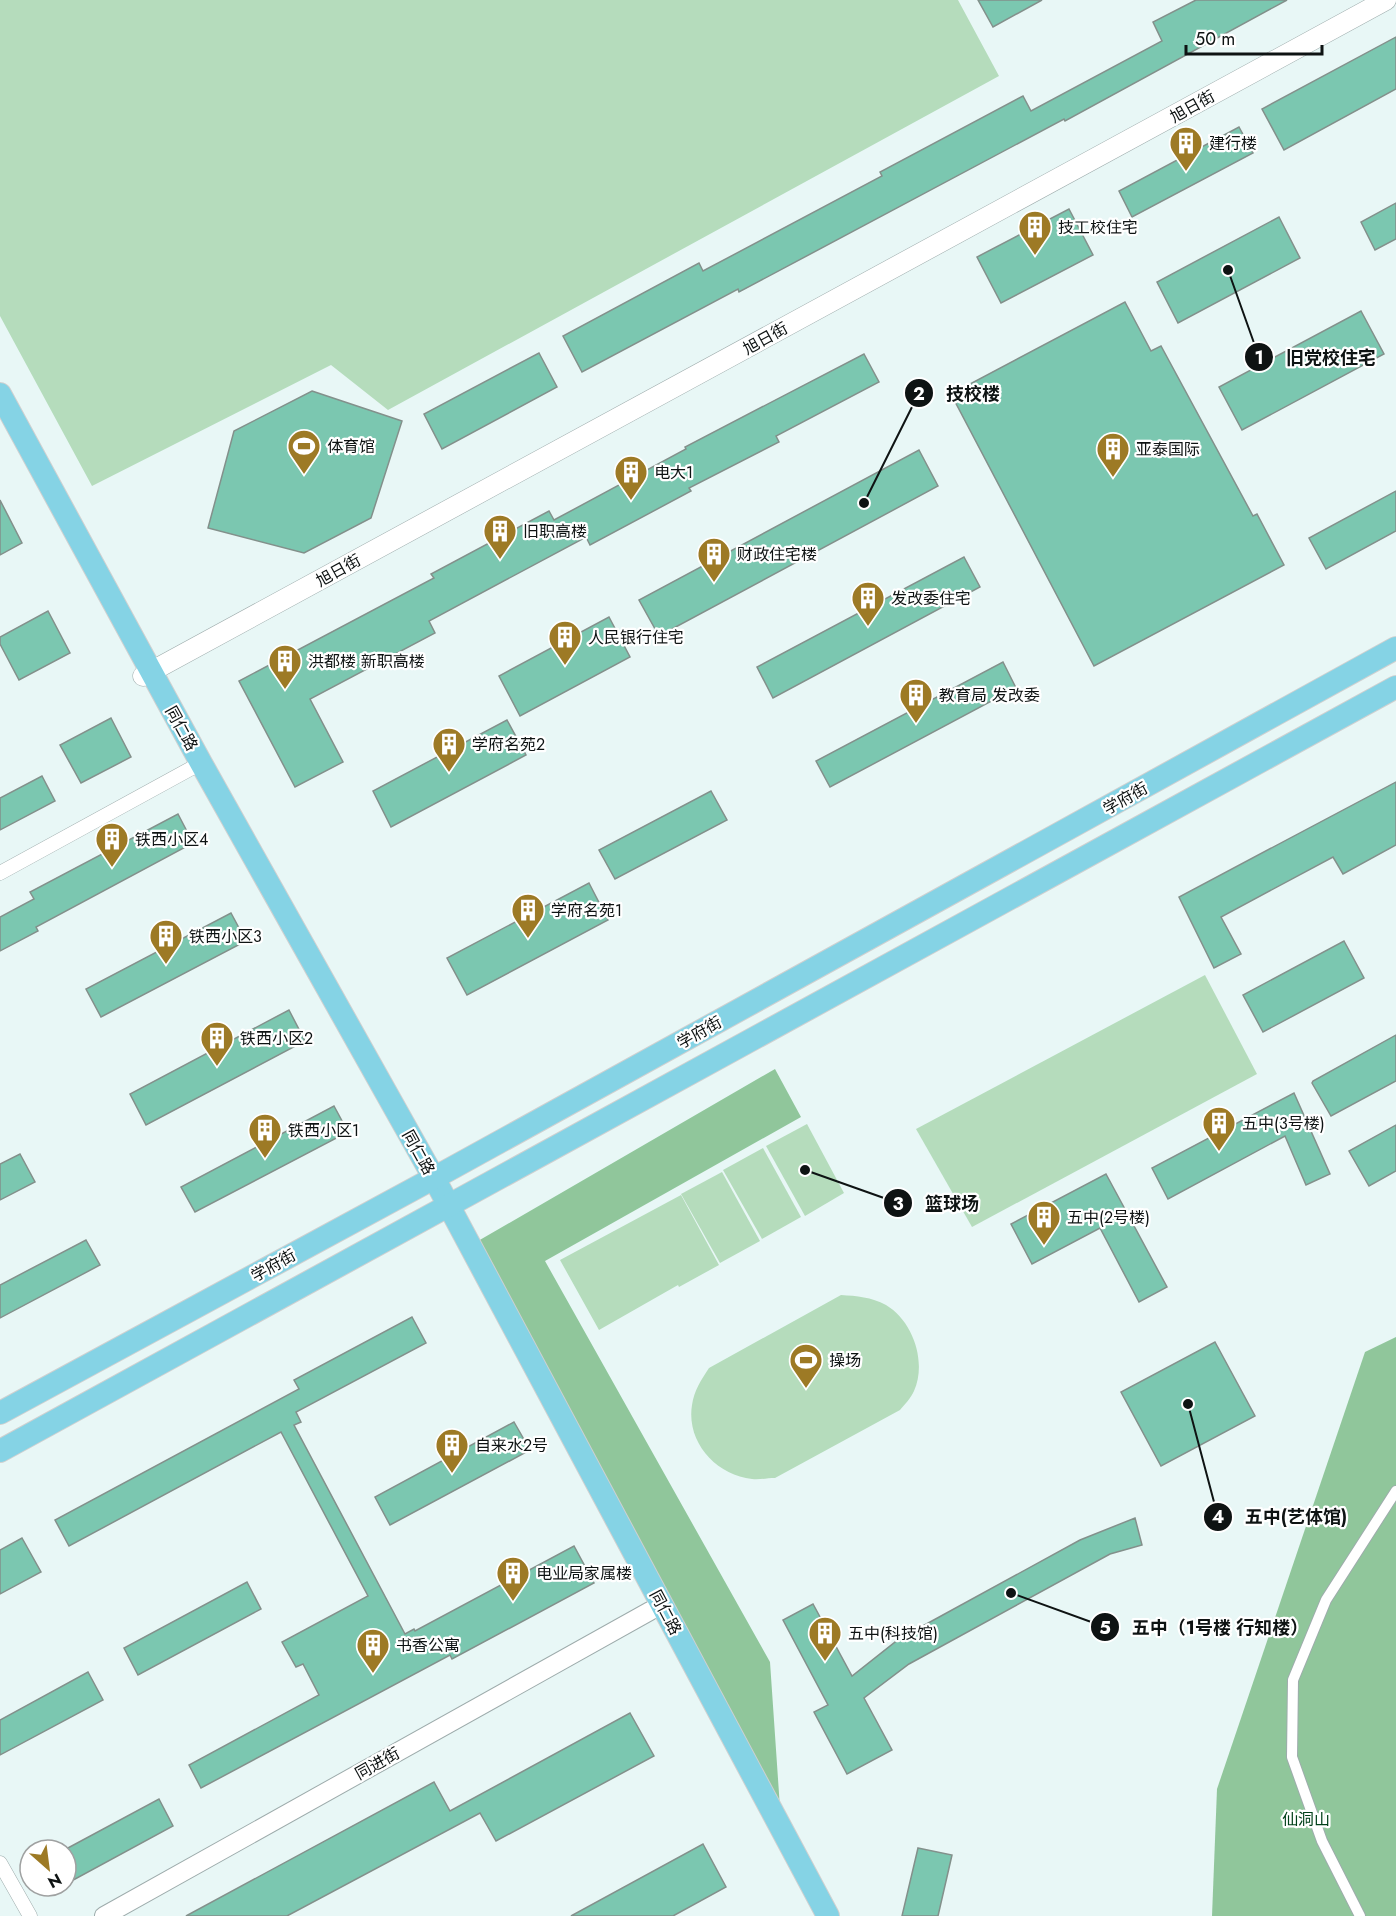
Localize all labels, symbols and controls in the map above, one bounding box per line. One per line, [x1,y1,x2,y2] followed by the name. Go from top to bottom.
[1186,18,1322,56] scale bar
[1195,26,1235,52] text: 50 m
[1166,85,1219,128] street label: 旭日街
[1168,125,1204,172] building icon: 建行楼
[1209,132,1257,155] place label: 建行楼
[1017,209,1053,256] building icon: 技工校住宅
[1058,216,1138,239] place label: 技工校住宅
[739,317,792,360] street label: 旭日街
[1244,339,1388,375] callout: 旧党校住宅
[1254,345,1264,371] text: 1
[1286,345,1376,371] text: 旧党校住宅
[904,375,1012,411] callout: 技校楼
[913,381,925,407] text: 2
[946,381,1000,407] text: 技校楼
[286,428,322,475] sports icon: 体育馆
[1095,431,1131,478] building icon: 亚泰国际
[327,435,375,458] place label: 体育馆
[1136,438,1200,461] place label: 亚泰国际
[613,454,649,501] building icon: 电大1
[654,461,693,484] place label: 电大1
[482,513,518,560] building icon: 旧职高楼
[523,520,587,543] place label: 旧职高楼
[696,536,732,583] building icon: 财政住宅楼
[737,543,817,566] place label: 财政住宅楼
[312,549,365,592] street label: 旭日街
[850,580,886,627] building icon: 发改委住宅
[891,587,971,610] place label: 发改委住宅
[547,619,583,666] building icon: 人民银行住宅
[588,626,684,649] place label: 人民银行住宅
[267,643,303,690] building icon: 洪都楼 新职高楼
[308,650,425,673] place label: 洪都楼 新职高楼
[898,677,934,724] building icon: 教育局 发改委
[939,684,1040,707] place label: 教育局 发改委
[160,702,203,755] street label: 同仁路
[431,726,467,773] building icon: 学府名苑2
[472,733,545,756] place label: 学府名苑2
[1099,777,1152,820] street label: 学府街
[94,821,130,868] building icon: 铁西小区4
[135,828,208,851] place label: 铁西小区4
[510,892,546,939] building icon: 学府名苑1
[551,899,622,922] place label: 学府名苑1
[148,918,184,965] building icon: 铁西小区3
[189,925,262,948] place label: 铁西小区3
[673,1011,726,1054] street label: 学府街
[199,1020,235,1067] building icon: 铁西小区2
[240,1027,313,1050] place label: 铁西小区2
[1201,1105,1237,1152] building icon: 五中(3号楼)
[247,1112,283,1159] building icon: 铁西小区1
[1242,1112,1325,1135] place label: 五中(3号楼)
[288,1119,359,1142] place label: 铁西小区1
[397,1126,440,1179] street label: 同仁路
[883,1185,991,1221] callout: 篮球场
[892,1191,904,1217] text: 3
[925,1191,979,1217] text: 篮球场
[1026,1199,1062,1246] building icon: 五中(2号楼)
[1067,1206,1150,1229] place label: 五中(2号楼)
[247,1244,300,1287] street label: 学府街
[788,1342,824,1389] sports icon: 操场
[829,1349,861,1372] place label: 操场
[434,1427,470,1474] building icon: 自来水2号
[475,1434,548,1457] place label: 自来水2号
[1203,1499,1359,1535] callout: 五中(艺体馆)
[1212,1504,1224,1530] text: 4
[1245,1504,1347,1530] text: 五中(艺体馆)
[495,1555,531,1602] building icon: 电业局家属楼
[536,1562,632,1585] place label: 电业局家属楼
[644,1586,687,1639] street label: 同仁路
[1090,1609,1320,1645] callout: 五中（1号楼 行知楼）
[807,1615,843,1662] building icon: 五中(科技馆)
[1099,1615,1111,1641] text: 5
[1132,1615,1308,1641] text: 五中（1号楼 行知楼）
[848,1622,938,1645] place label: 五中(科技馆)
[355,1627,391,1674] building icon: 书香公寓
[396,1634,460,1657] place label: 书香公寓
[351,1742,404,1785] street label: 同进街
[1282,1808,1330,1831] park label: 仙洞山
[18,1838,78,1898] north arrow
[44,1868,66,1894] text: N

